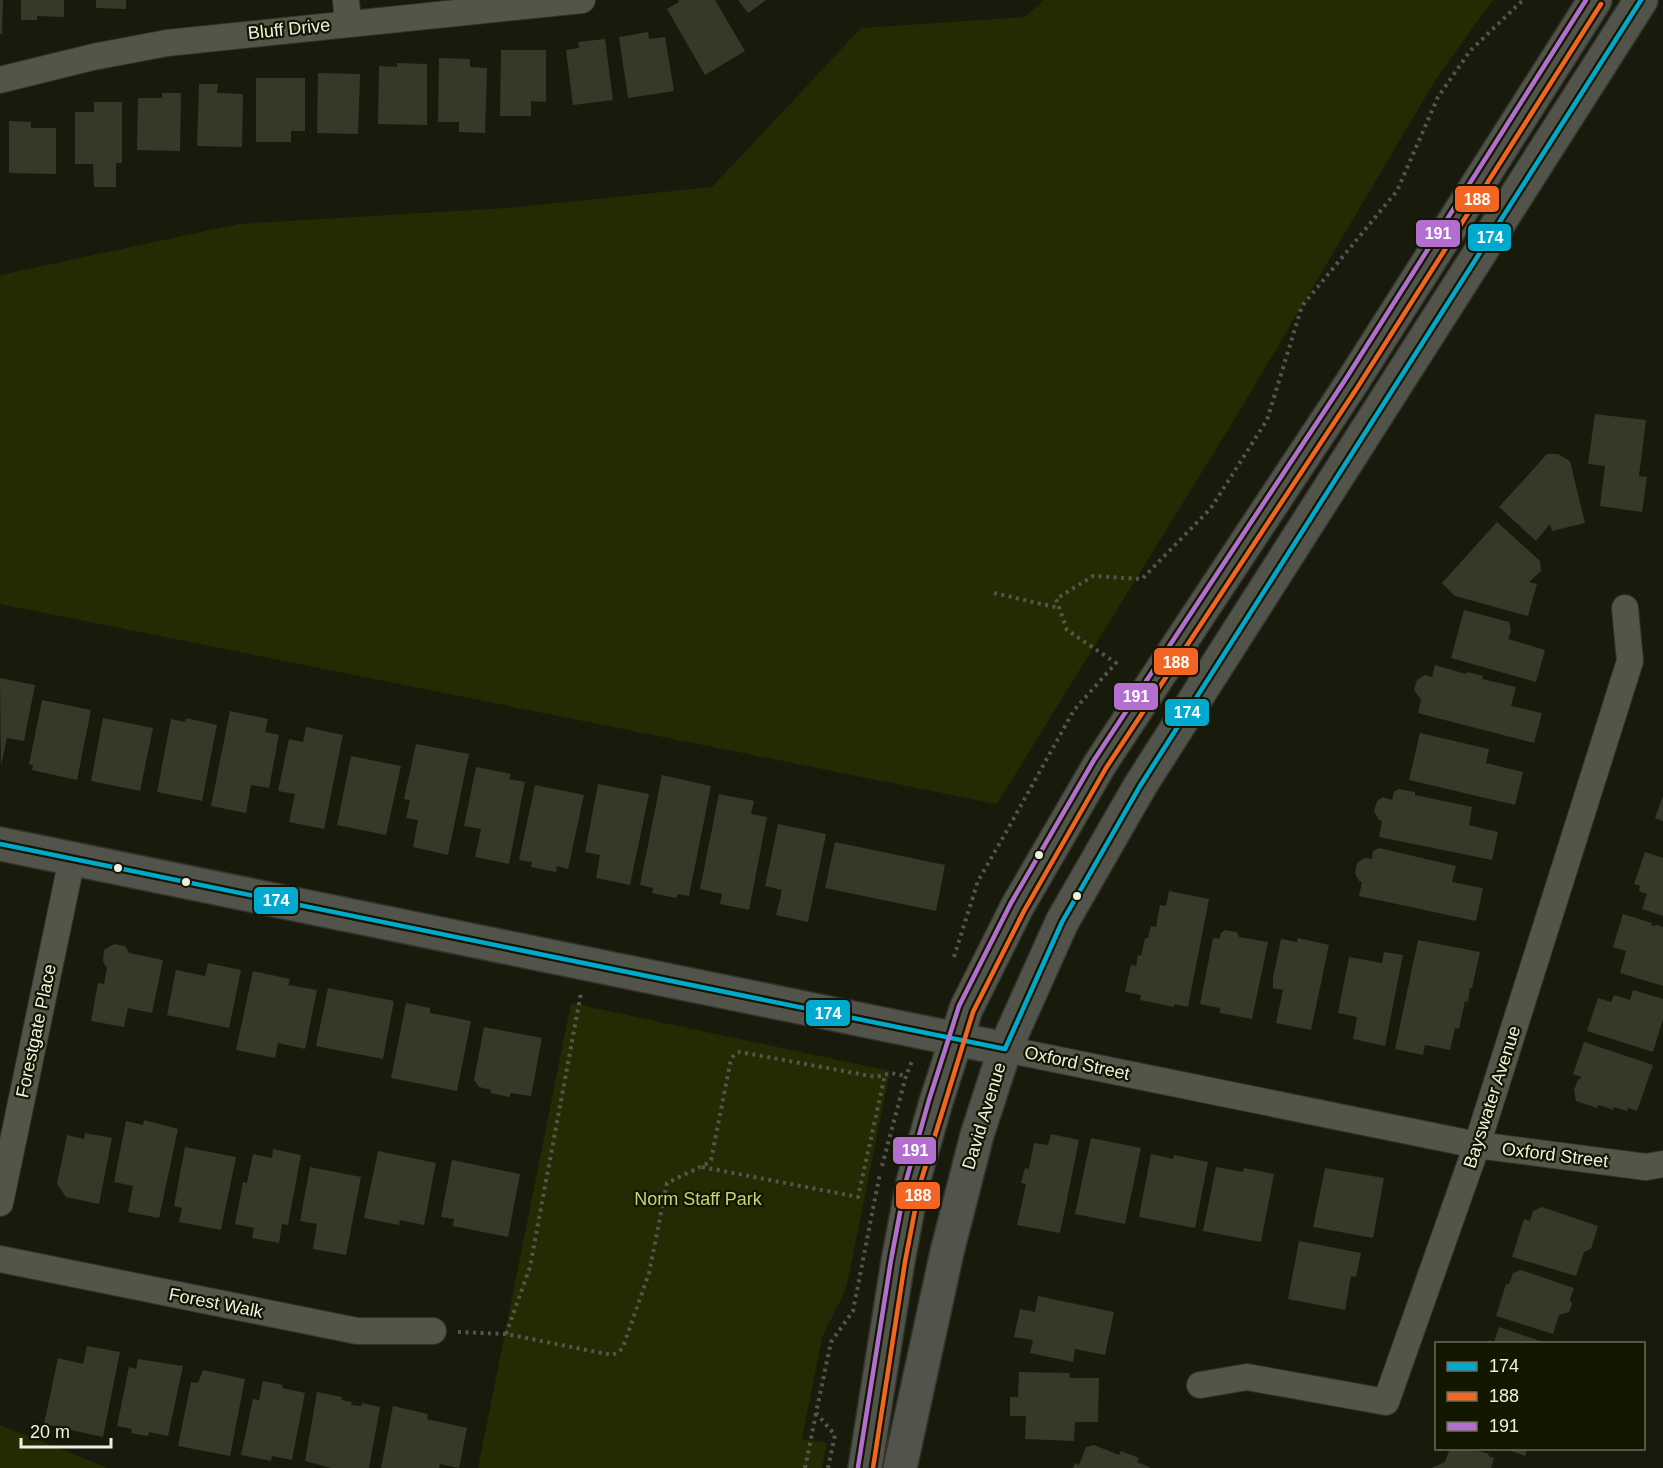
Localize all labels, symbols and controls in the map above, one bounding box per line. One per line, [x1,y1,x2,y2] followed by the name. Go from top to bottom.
[247,15,331,43] street label: Bluff Drive
[1454,185,1500,213] line badge: 188
[1464,191,1490,208] text: 188
[1415,219,1461,248] line badge: 191
[1467,223,1512,252] line badge: 174
[1425,225,1451,242] text: 191
[1477,229,1503,246] text: 174
[1153,647,1199,676] line badge: 188
[1163,654,1189,671] text: 188
[1113,682,1159,711] line badge: 191
[1123,688,1149,705] text: 191
[1164,698,1210,727] line badge: 174
[1174,704,1200,721] text: 174
[1033,849,1045,861] unlabelled marker
[112,862,124,874] unlabelled marker
[180,876,192,888] unlabelled marker
[253,886,299,915] line badge: 174
[1071,890,1083,902] unlabelled marker
[263,892,289,909] text: 174
[12,962,60,1100] street label: Forestgate Place
[805,999,851,1027] line badge: 174
[815,1005,841,1022] text: 174
[1460,1023,1524,1171] street label: Bayswater Avenue
[1023,1042,1131,1084] street label: Oxford Street
[958,1060,1010,1172] street label: David Avenue
[892,1136,937,1165] line badge: 191
[1501,1139,1609,1171] street label: Oxford Street
[902,1142,928,1159] text: 191
[895,1181,941,1210] line badge: 188
[905,1187,931,1204] text: 188
[634,1189,763,1209] park label: Norm Staff Park
[167,1284,266,1322] street label: Forest Walk
[1435,1342,1645,1450] legend
[1489,1356,1519,1376] text: 174
[1489,1386,1519,1406] text: 188
[21,1411,111,1449] scale bar
[1489,1416,1519,1436] text: 191
[30,1422,70,1442] text: 20 m

